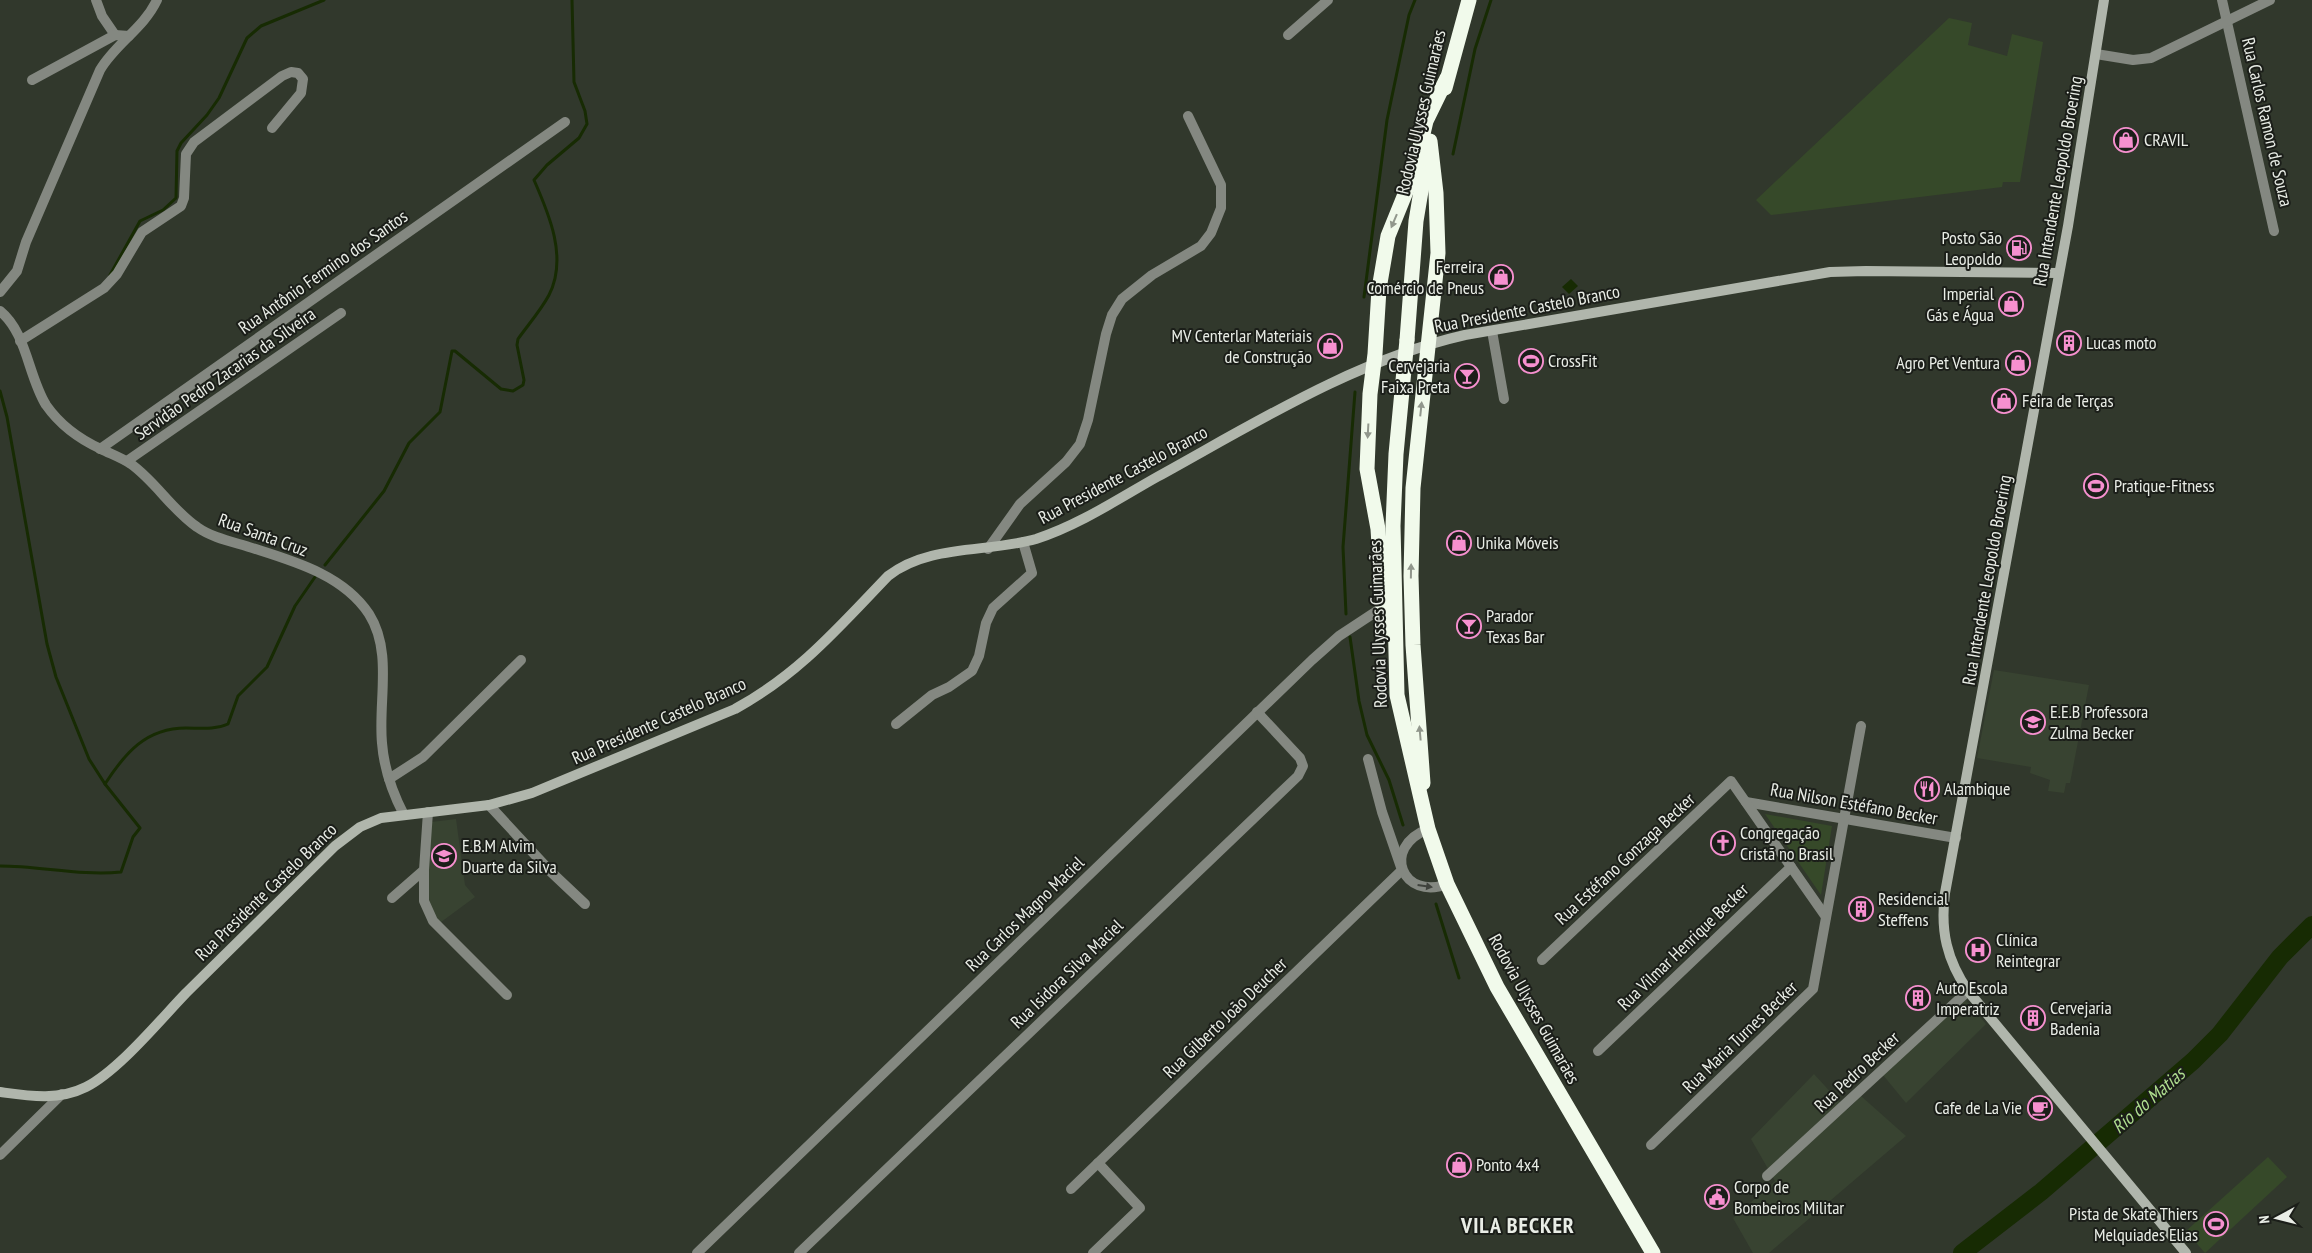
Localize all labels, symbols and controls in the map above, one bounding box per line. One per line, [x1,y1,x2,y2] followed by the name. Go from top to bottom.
[1390,27,1451,196] street label: Rodovia Ulysses Guimarães
[2237,35,2298,209] street label: Rua Carlos Ramon de Souza
[2028,74,2087,288] street label: Rua Intendente Leopoldo Broering
[2113,127,2139,153] shop icon: CRAVIL
[2144,128,2189,151] place label: CRAVIL
[234,204,412,339] street label: Rua Antônio Fermino dos Santos
[1390,214,1398,229] one-way arrow
[1941,226,2002,270] place label: Posto São Leopoldo
[2006,235,2032,261] fuel station icon: Posto São Leopoldo
[1367,255,1484,299] place label: Ferreira Comércio de Pneus
[1488,264,1514,290] shop icon: Ferreira Comércio de Pneus
[1432,279,1622,338] street label: Rua Presidente Castelo Branco
[1926,282,1995,326] place label: Imperial Gás e Água
[1998,291,2024,317] shop icon: Imperial Gás e Água
[130,302,320,445] street label: Servidão Pedro Zacarias da Silveira
[1171,324,1312,368] place label: MV Centerlar Materiais de Construção
[2056,330,2082,356] building icon: Lucas moto
[2086,331,2157,354] place label: Lucas moto
[1317,333,1343,359] shop icon: MV Centerlar Materiais de Construção
[1518,348,1544,374] sports icon: CrossFit
[1548,349,1597,372] place label: CrossFit
[2005,350,2031,376] shop icon: Agro Pet Ventura
[1896,351,2000,374] place label: Agro Pet Ventura
[1381,354,1450,398] place label: Cervejaria Faixa Preta
[1454,363,1480,389] bar icon: Cervejaria Faixa Preta
[1991,388,2017,414] shop icon: Feira de Terças
[2022,389,2114,412] place label: Feira de Terças
[1417,400,1425,416] one-way arrow
[1034,420,1212,529] street label: Rua Presidente Castelo Branco
[1364,424,1372,440] one-way arrow
[1957,473,2016,687] street label: Rua Intendente Leopoldo Broering
[2083,473,2109,499] sports icon: Pratique-Fitness
[2114,474,2215,497] place label: Pratique-Fitness
[215,508,311,561] street label: Rua Santa Cruz
[1446,530,1472,556] shop icon: Unika Móveis
[1476,531,1559,554] place label: Unika Móveis
[1363,540,1392,708] street label: Rodovia Ulysses Guimarães
[1407,563,1415,579] one-way arrow
[1486,604,1544,648] place label: Parador Texas Bar
[1456,613,1482,639] bar icon: Parador Texas Bar
[568,672,750,769] street label: Rua Presidente Castelo Branco
[2050,700,2148,744] place label: E.E.B Professora Zulma Becker
[2020,709,2046,735] school or university icon: E.E.B Professora Zulma Becker
[1416,725,1424,741] one-way arrow
[1914,776,1940,802] restaurant icon: Alambique
[1769,777,1940,830] street label: Rua Nilson Estéfano Becker
[1944,777,2010,800] place label: Alambique
[1550,788,1700,930] street label: Rua Estéfano Gonzaga Becker
[190,818,342,965] street label: Rua Presidente Castelo Branco
[1740,821,1834,865] place label: Congregação Cristã no Brasil
[1710,830,1736,856] church icon: Congregação Cristã no Brasil
[462,834,557,878] place label: E.B.M Alvim Duarte da Silva
[431,843,457,869] school or university icon: E.B.M Alvim Duarte da Silva
[961,851,1089,976] street label: Rua Carlos Magno Maciel
[1612,878,1753,1015] street label: Rua Vilmar Henrique Becker
[1417,882,1433,890] one-way arrow
[1878,887,1949,931] place label: Residencial Steffens
[1848,896,1874,922] building icon: Residencial Steffens
[1006,914,1128,1033] street label: Rua Isidora Silva Maciel
[1996,928,2060,972] place label: Clínica Reintegrar
[1484,930,1585,1088] street label: Rodovia Ulysses Guimarães
[1965,937,1991,963] hospital icon: Clínica Reintegrar
[1158,952,1292,1083] street label: Rua Gilberto João Deucher
[1677,976,1802,1097] street label: Rua Maria Turnes Becker
[1936,976,2008,1020] place label: Auto Escola Imperatriz
[1905,985,1931,1011] building icon: Auto Escola Imperatriz
[2050,996,2112,1040] place label: Cervejaria Badenia
[2020,1005,2046,1031] building icon: Cervejaria Badenia
[1809,1026,1904,1117] street label: Rua Pedro Becker
[2107,1061,2191,1138] water label: Rio do Matias
[2027,1095,2053,1121] cafe icon: Cafe de La Vie
[1935,1096,2022,1119] place label: Cafe de La Vie
[1446,1152,1472,1178] shop icon: Ponto 4x4
[1476,1153,1539,1176] place label: Ponto 4x4
[1734,1175,1844,1219] place label: Corpo de Bombeiros Militar
[1704,1184,1730,1210] public building icon: Corpo de Bombeiros Militar
[2252,1193,2302,1243] north arrow
[2069,1202,2198,1246] place label: Pista de Skate Thiers Melquiades Elias
[1460,1211,1575,1239] district label: VILA BECKER
[2203,1211,2229,1237] sports icon: Pista de Skate Thiers Melquiades Elias
[2255,1215,2273,1224] text: N

